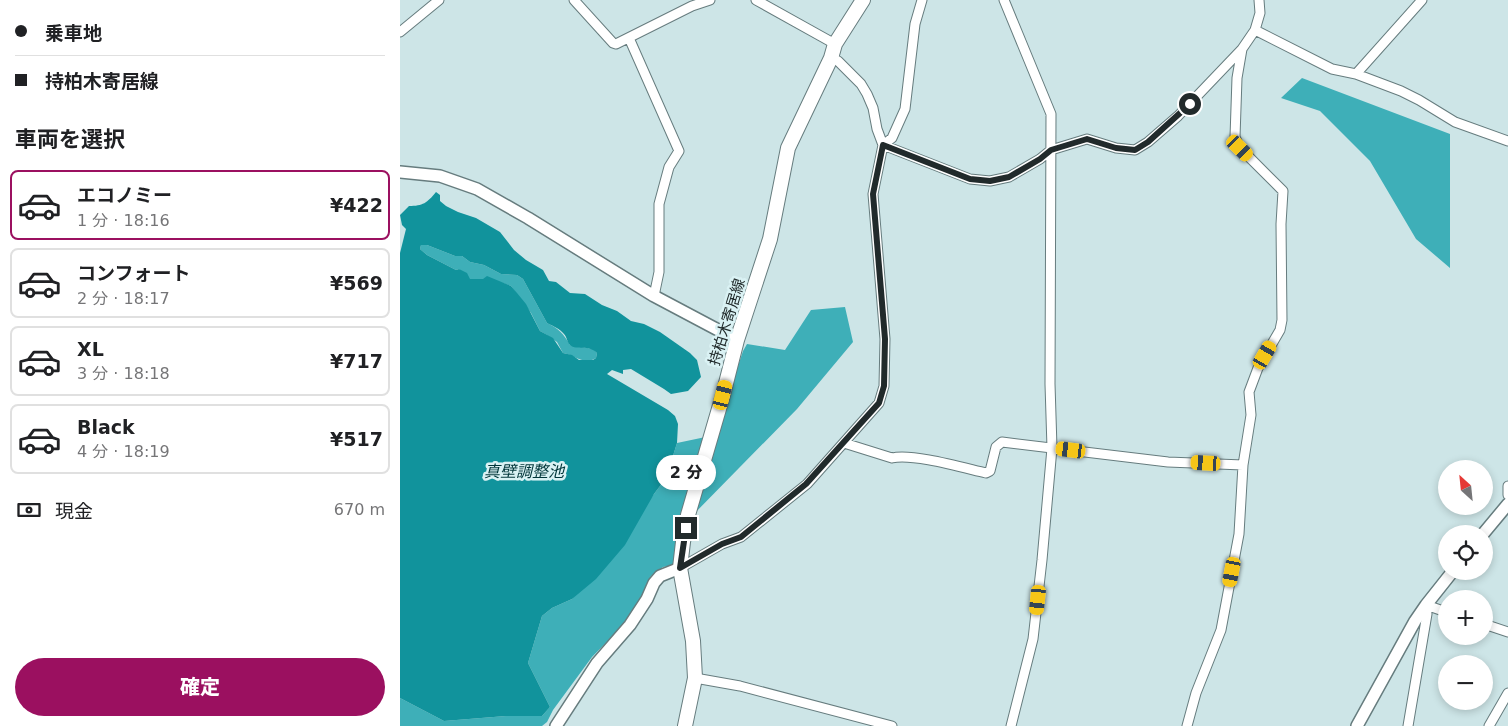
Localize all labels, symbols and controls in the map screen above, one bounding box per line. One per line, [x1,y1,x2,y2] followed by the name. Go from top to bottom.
[45,22,102,44] text: 乗車地
[45,70,159,92] text: 持柏木寄居線
[1179,93,1201,115] route start
[15,127,125,152] text: 車両を選択
[1224,132,1255,164] car
[17,183,62,228] icon: car
[77,184,172,206] text: エコノミー
[330,194,383,216] text: ¥422
[77,211,170,230] text: 1 分 · 18:16
[17,261,62,306] icon: car
[77,262,190,284] text: コンフォート
[330,272,383,294] text: ¥569
[705,276,749,368] street label: 持柏木寄居線
[77,289,170,308] text: 2 分 · 18:17
[77,338,104,360] text: XL
[1251,338,1278,372] car
[17,339,62,384] icon: car
[330,350,383,372] text: ¥717
[77,364,170,383] text: 3 分 · 18:18
[712,379,733,411] car
[77,416,135,438] text: Black
[17,417,62,462] icon: car
[330,428,383,450] text: ¥517
[1055,441,1086,459] car
[77,442,170,461] text: 4 分 · 18:19
[1190,455,1221,471] car
[656,456,716,490] callout: 2 分
[1438,460,1492,515] north arrow
[1438,460,1493,710] map controls
[484,462,566,481] water label: 真壁調整池
[670,463,702,482] text: 2 分
[15,496,43,524] icon: cash
[55,500,93,522] text: 現金
[334,500,385,519] text: 670 m
[675,517,697,539] route end
[1438,525,1493,580] button: locate
[1221,556,1242,588] car
[1028,584,1047,616] car
[1438,590,1493,645] button: +
[1438,655,1493,710] button: −
[15,658,385,716] button: 確定

